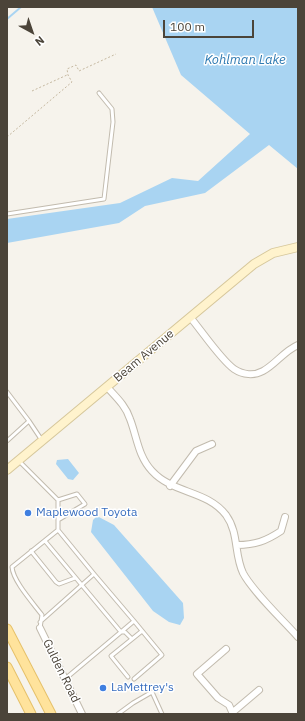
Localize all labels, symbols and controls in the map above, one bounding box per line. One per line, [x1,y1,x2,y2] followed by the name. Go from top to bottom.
[12,12,52,52] north arrow
[165,12,256,38] scale bar
[170,19,205,34] text: 100 m
[32,33,47,49] text: N
[204,52,286,68] water label: Kohlman Lake
[111,327,177,385] street label: Beam Avenue
[36,506,137,520] place label: Maplewood Toyota
[23,508,33,518] marker: Maplewood Toyota
[39,637,83,705] street label: Gulden Road
[111,681,174,695] place label: LaMettrey's
[98,683,108,693] marker: LaMettrey's

